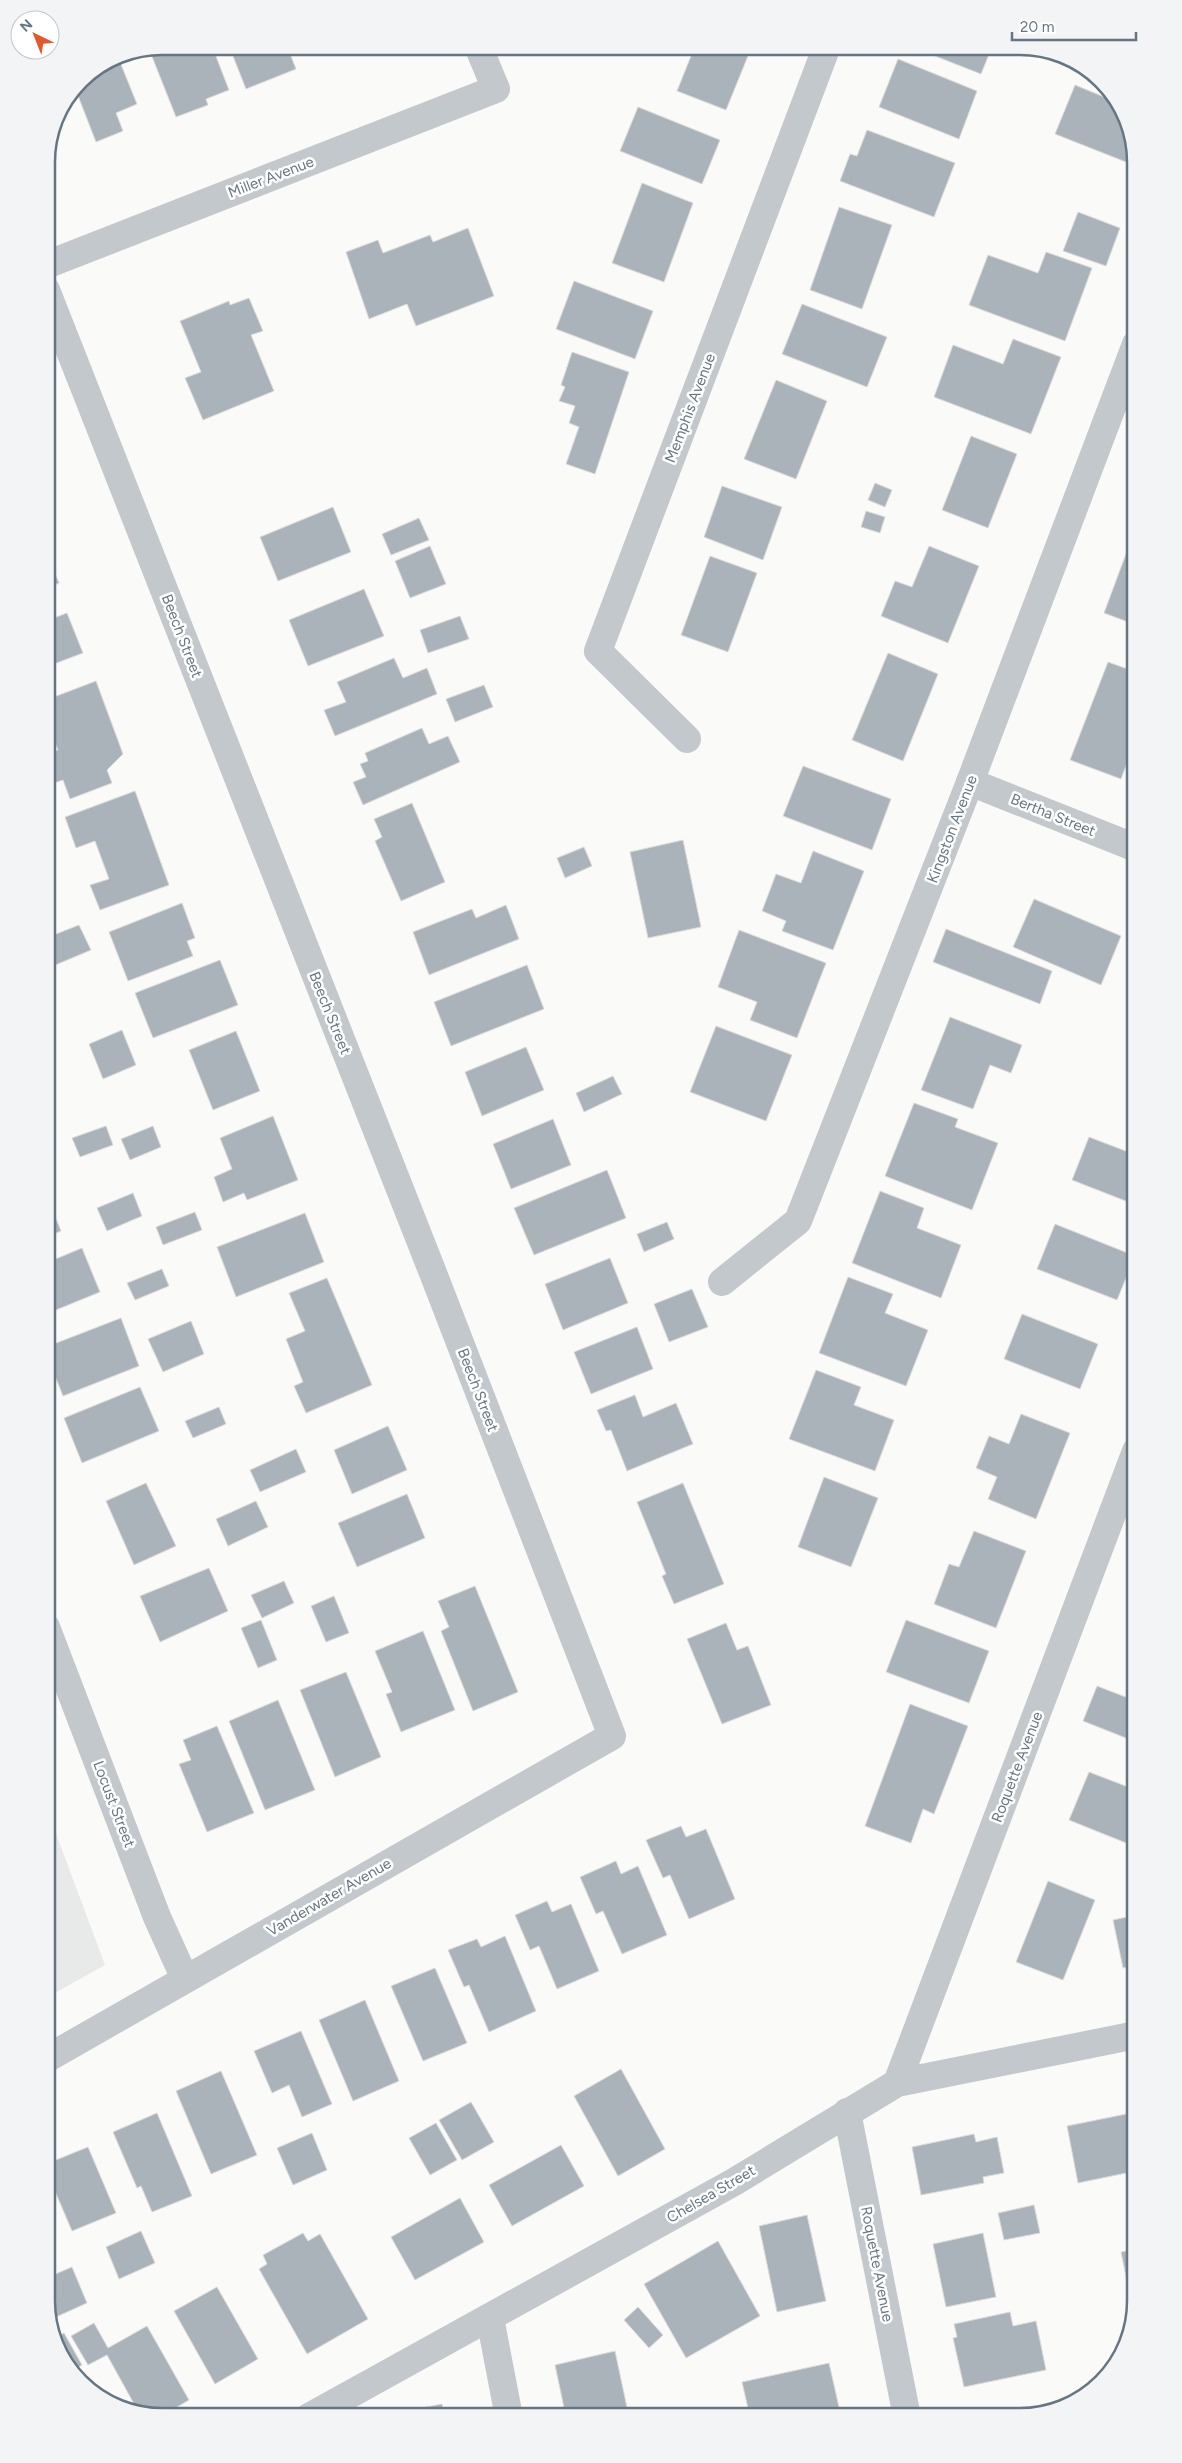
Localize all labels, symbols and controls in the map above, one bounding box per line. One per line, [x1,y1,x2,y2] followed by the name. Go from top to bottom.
[10,10,60,60] north arrow
[1012,10,1136,42] scale bar
[17,16,36,36] text: N
[1020,18,1054,36] text: 20 m
[226,152,316,202] street label: Miller Avenue
[661,351,719,465] street label: Memphis Avenue
[158,592,206,680] street label: Beech Street
[923,773,981,885] street label: Kingston Avenue
[1008,790,1098,840] street label: Bertha Street
[305,969,355,1057] street label: Beech Street
[454,1346,502,1434] street label: Beech Street
[988,1709,1046,1825] street label: Roquette Avenue
[89,1758,139,1850] street label: Locust Street
[264,1854,394,1940] street label: Vanderwater Avenue
[664,2161,759,2227] street label: Chelsea Street
[857,2205,897,2323] street label: Roquette Avenue

